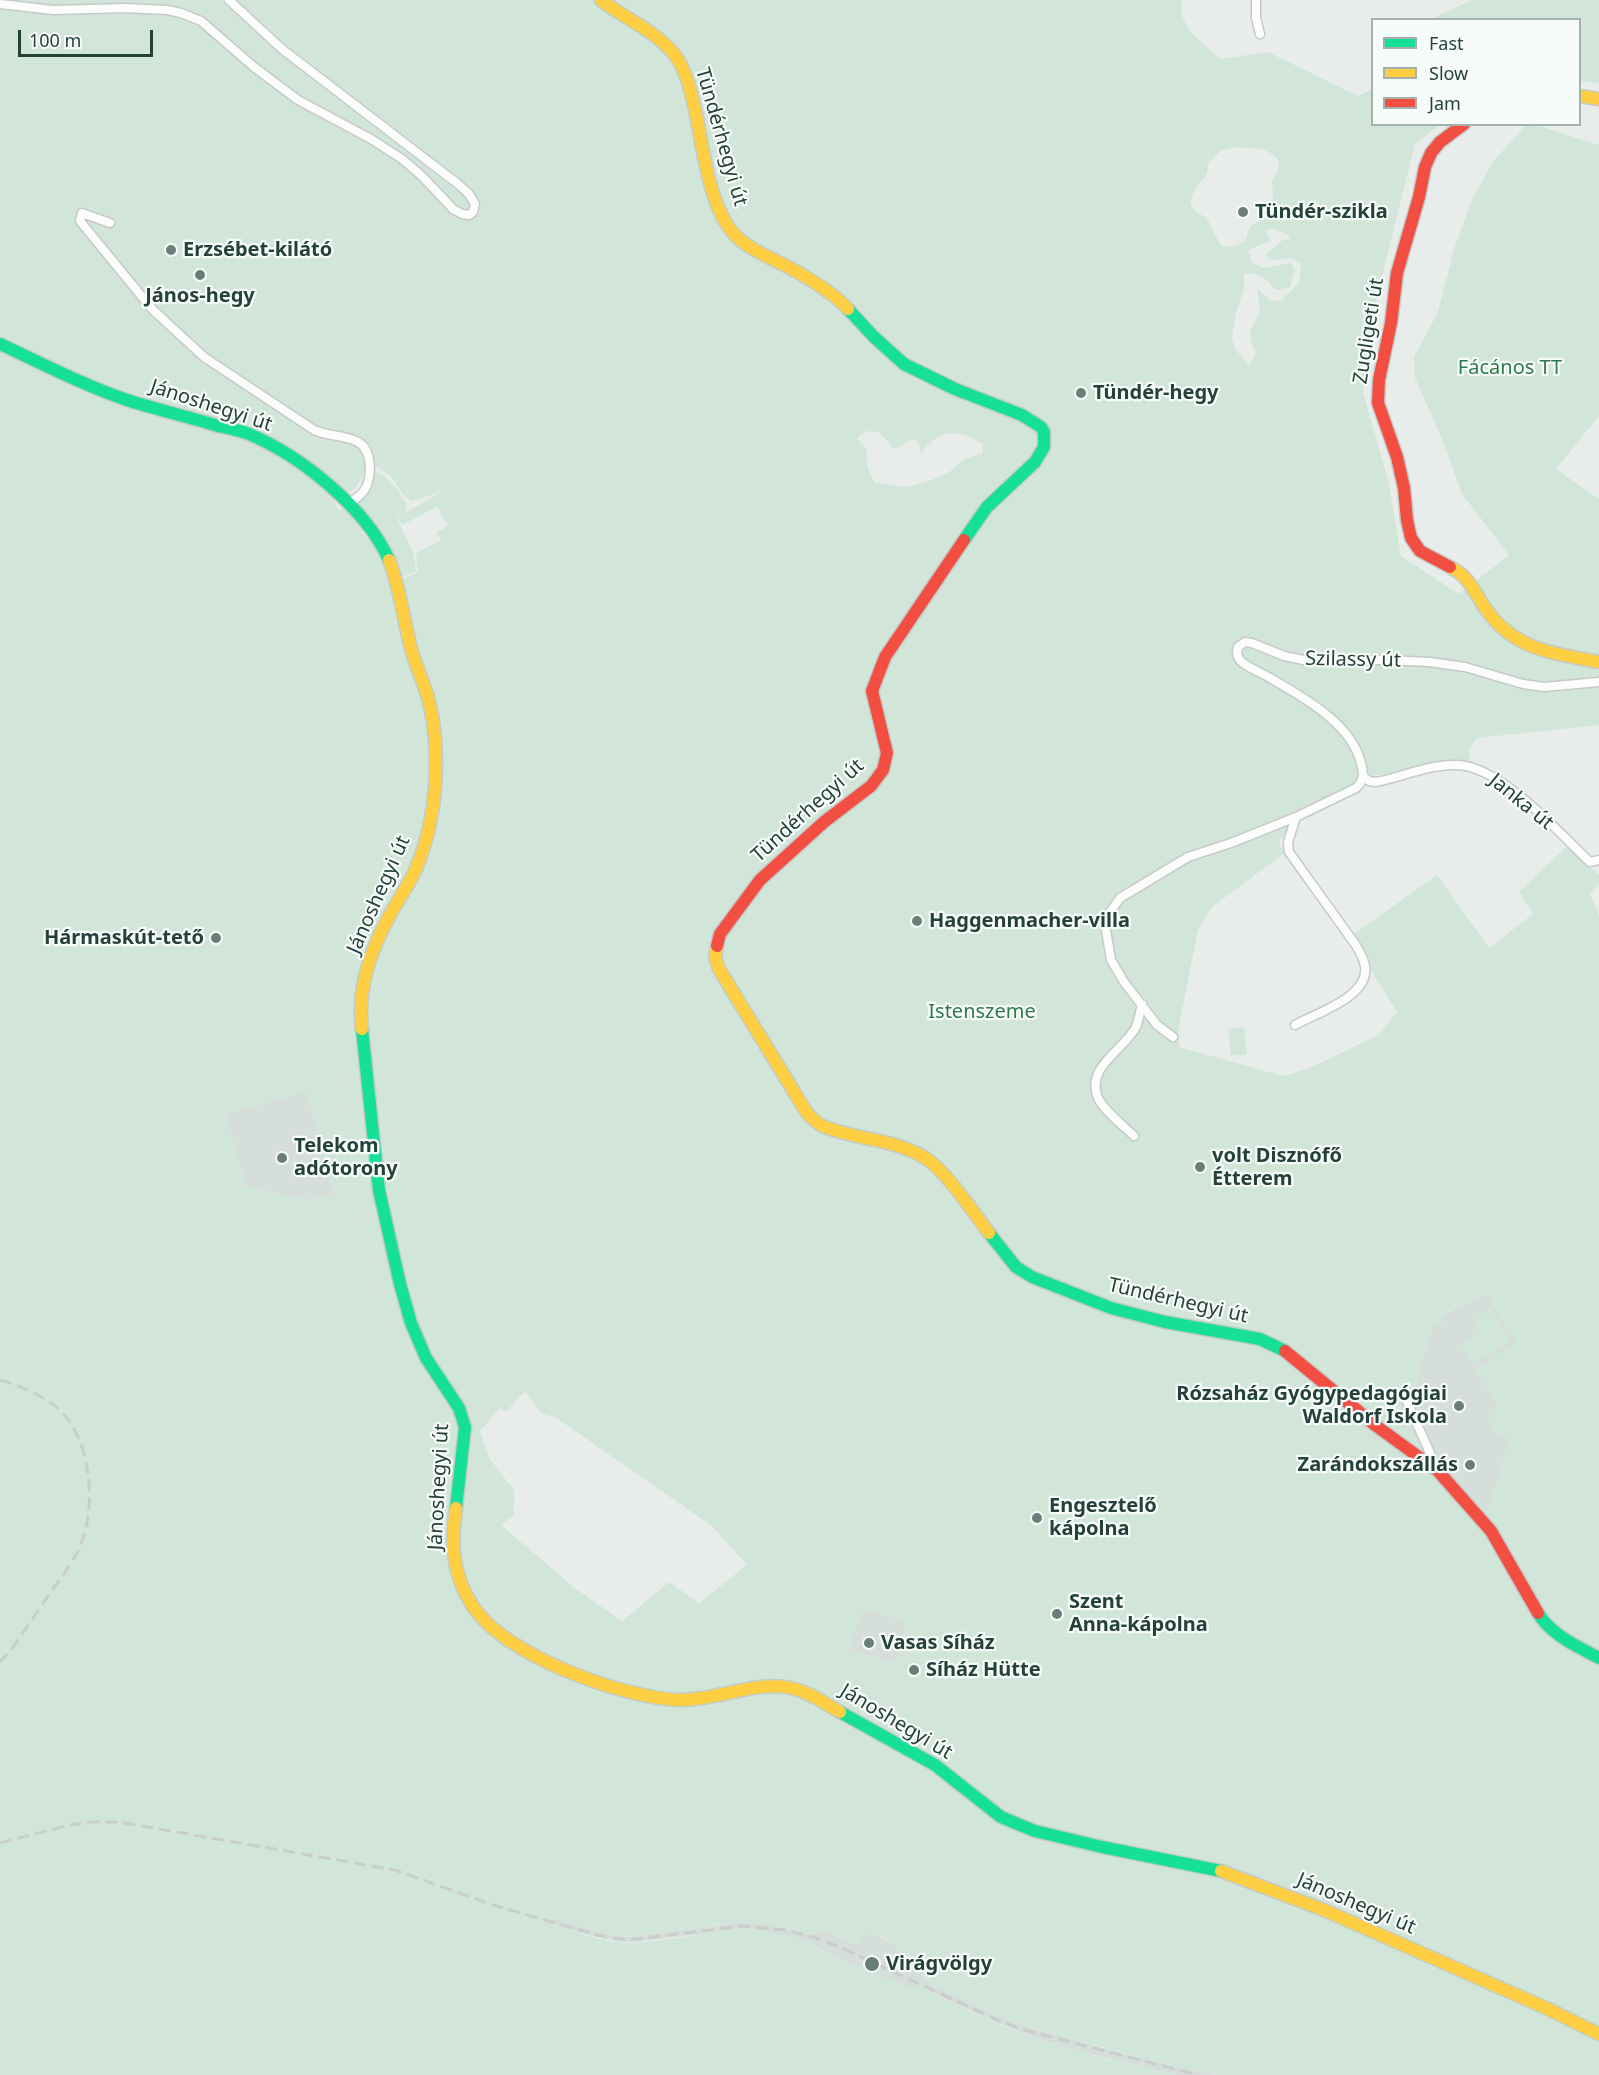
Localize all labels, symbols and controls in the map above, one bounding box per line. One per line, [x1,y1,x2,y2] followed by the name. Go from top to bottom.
[21,18,156,56] scale bar
[1371,18,1581,126] legend
[29,28,81,52] text: 100 m
[1429,31,1464,55] text: Fast
[1429,61,1468,85] text: Slow
[690,65,752,209] street label: Tündérhegyi út
[1429,91,1461,115] text: Jam
[1255,200,1388,224] place label: Tündér-szikla
[1236,205,1250,219] marker: Tündér-szikla
[183,238,332,262] place label: Erzsébet-kilátó
[164,243,178,257] marker: Erzsébet-kilátó
[193,268,207,282] marker: János-hegy
[1349,276,1389,386] street label: Zugligeti út
[145,284,255,308] place label: János-hegy
[1458,356,1562,380] park label: Fácános TT
[147,375,275,437] street label: Jánoshegyi út
[1093,381,1218,405] place label: Tündér-hegy
[1074,386,1088,400] marker: Tündér-hegy
[1305,647,1401,673] street label: Szilassy út
[747,754,869,868] street label: Tündérhegyi út
[1484,769,1558,835] street label: Janka út
[342,832,416,958] street label: Jánoshegyi út
[929,909,1130,933] place label: Haggenmacher-villa
[910,914,924,928] marker: Haggenmacher-villa
[44,926,204,950] place label: Hármaskút-tető
[209,931,223,945] marker: Hármaskút-tető
[928,1000,1036,1024] park label: Istenszeme
[294,1134,398,1181] place label: Telekom adótorony
[1212,1144,1342,1191] place label: volt Disznófő Étterem
[275,1151,289,1165] marker: Telekom adótorony
[1193,1160,1207,1174] marker: volt Disznófő Étterem
[1106,1273,1250,1329] street label: Tündérhegyi út
[1176,1382,1447,1429] place label: Rózsaház Gyógypedagógiai Waldorf Iskola
[1452,1399,1466,1413] marker: Rózsaház Gyógypedagógiai Waldorf Iskola
[424,1423,454,1551] street label: Jánoshegyi út
[1298,1453,1458,1477] place label: Zarándokszállás
[1463,1458,1477,1472] marker: Zarándokszállás
[1049,1494,1157,1541] place label: Engesztelő kápolna
[1030,1511,1044,1525] marker: Engesztelő kápolna
[1069,1590,1208,1637] place label: Szent Anna-kápolna
[1050,1607,1064,1621] marker: Szent Anna-kápolna
[881,1631,995,1655] place label: Vasas Síház
[862,1636,876,1650] marker: Vasas Síház
[926,1658,1041,1682] place label: Síház Hütte
[907,1663,921,1677] marker: Síház Hütte
[835,1679,957,1765] street label: Jánoshegyi út
[1293,1868,1419,1940] street label: Jánoshegyi út
[886,1952,992,1976] place label: Virágvölgy
[863,1955,881,1973] marker: Virágvölgy

